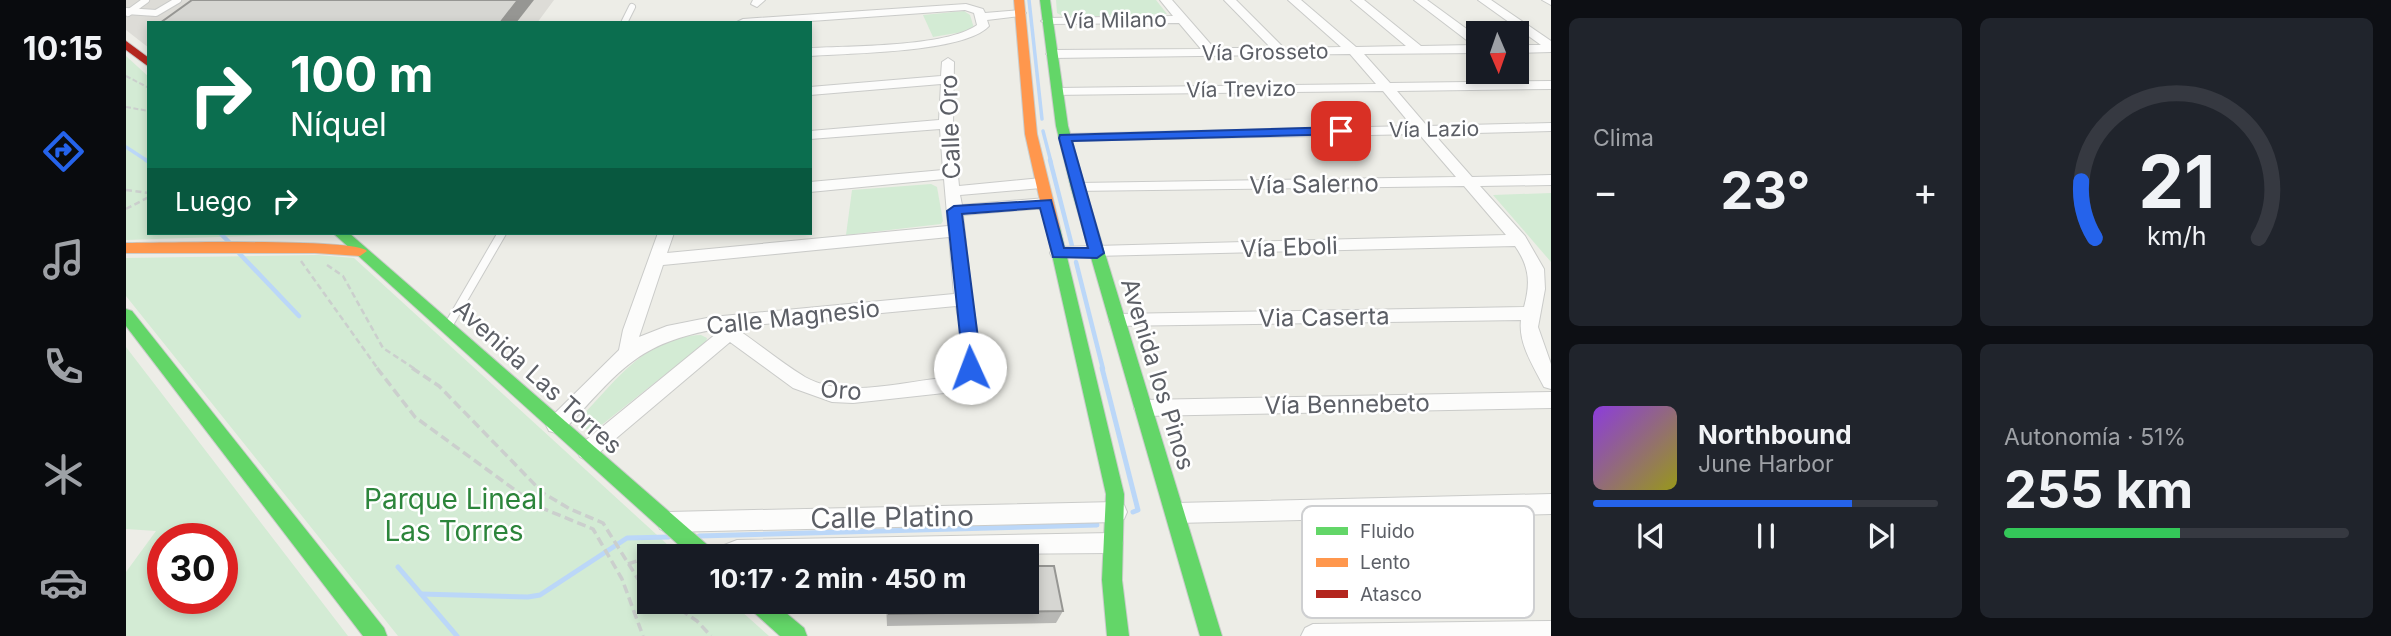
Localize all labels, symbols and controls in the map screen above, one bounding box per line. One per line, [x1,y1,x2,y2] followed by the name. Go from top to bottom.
[1063,7,1167,33] street label: Vía Milano
[1466,21,1530,84] north arrow
[1466,21,1529,84] map controls
[23,29,103,68] text: 10:15
[1201,38,1329,66] street label: Vía Grosseto
[290,45,434,104] text: 100 m
[175,49,266,140] icon: right
[934,74,966,180] street label: Calle Oro
[1186,76,1296,102] street label: Vía Trevizo
[1311,101,1371,161] pin
[290,105,387,144] text: Níquel
[1322,112,1360,150] icon: arrive
[1389,116,1479,142] street label: Vía Lazio
[1593,124,1654,152] text: Clima
[39,127,88,176] icon: directions
[2138,137,2215,226] text: 21
[1721,159,1810,222] text: 23°
[1249,168,1379,200] street label: Vía Salerno
[1593,168,1618,214] text: −
[1913,168,1938,214] text: +
[266,182,304,220] icon: right
[175,186,252,217] text: Luego
[2147,221,2206,251] text: km/h
[1240,231,1338,263] street label: Vía Eboli
[39,235,88,284] icon: music
[1115,275,1201,473] street label: Avenida los Pinos
[705,293,881,341] street label: Calle Magnesio
[448,294,628,460] street label: Avenida Las Torres
[1258,301,1390,333] street label: Via Caserta
[933,331,1007,405] position arrow
[39,342,88,391] icon: phone
[819,374,863,406] street label: Oro
[1264,388,1430,420] street label: Vía Bennebeto
[1698,419,1852,450] text: Northbound
[2004,423,2186,451] text: Autonomía · 51%
[39,450,88,499] icon: climate
[1698,450,1834,478] text: June Harbor
[2004,458,2193,521] text: 255 km
[364,482,544,548] park label: Parque Lineal Las Torres
[810,499,974,535] street label: Calle Platino
[1302,506,1534,618] legend
[1632,517,1670,555] icon: previous
[1747,517,1785,555] icon: pause
[1862,517,1900,555] icon: next
[1360,520,1415,543] text: Fluido
[147,523,238,614] speed limit sign: 30
[1360,551,1410,574] text: Lento
[39,558,88,607] icon: car
[710,563,966,594] text: 10:17 · 2 min · 450 m
[1360,583,1422,606] text: Atasco

